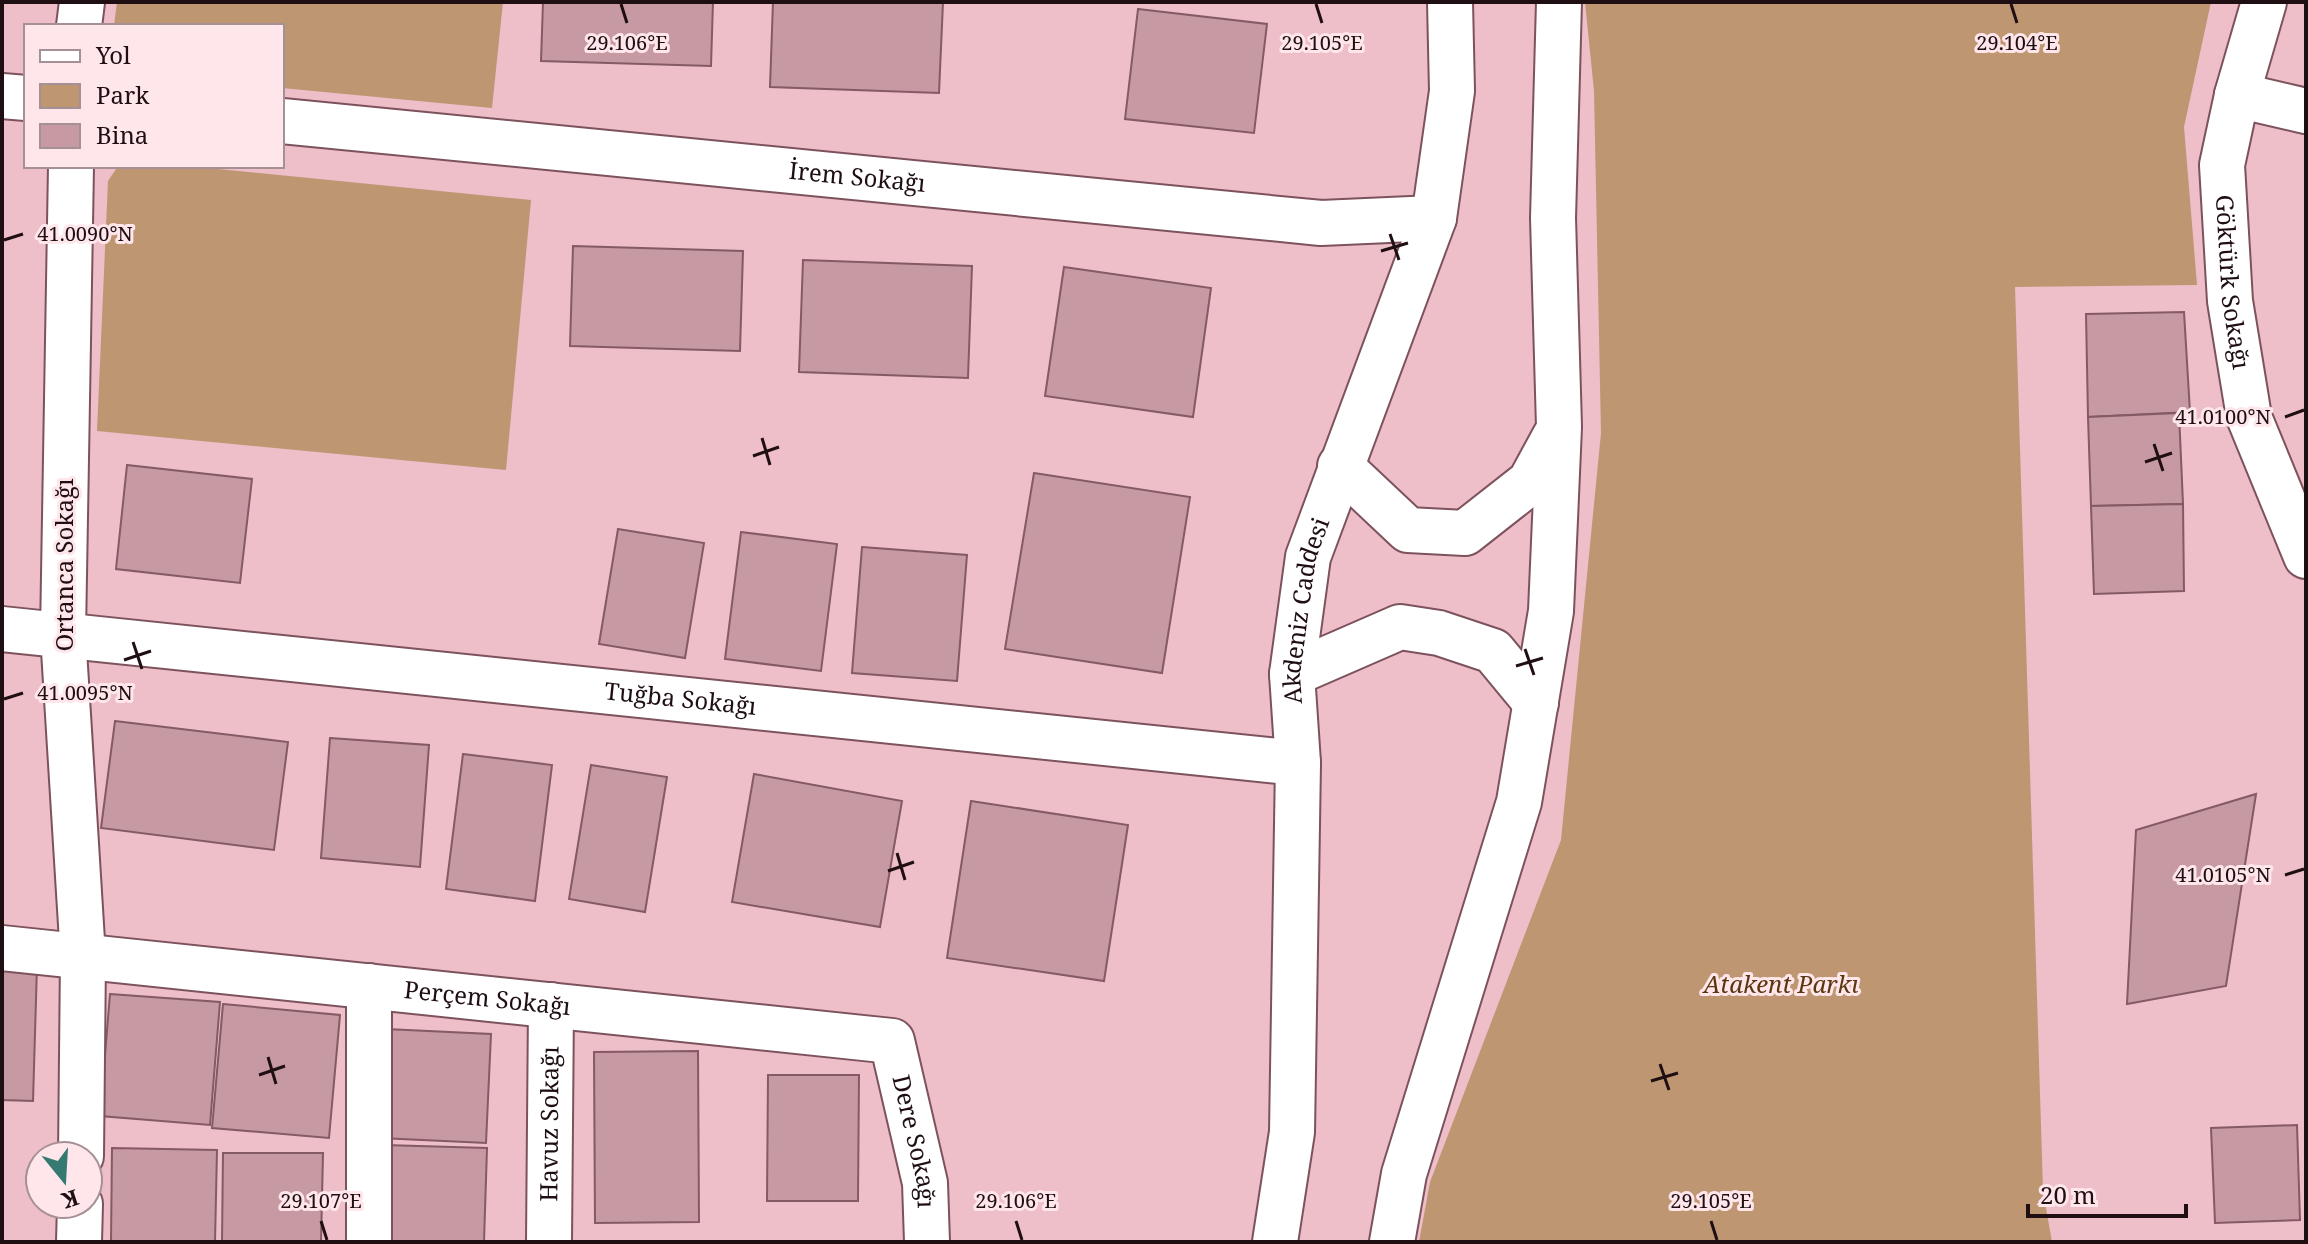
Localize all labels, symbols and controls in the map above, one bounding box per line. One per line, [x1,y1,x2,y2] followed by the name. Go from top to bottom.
[24,24,284,168] legend
[586,29,668,56] text: 29.106°E
[1281,29,1363,56] text: 29.105°E
[1976,29,2058,56] text: 29.104°E
[95,38,131,71] text: Yol
[96,78,150,111] text: Park
[96,118,148,151] text: Bina
[788,153,927,199] street label: İrem Sokağı
[2209,194,2259,372] street label: Göktürk Sokağı
[37,220,133,247] text: 41.0090°N
[2175,403,2271,430] text: 41.0100°N
[47,478,80,652] street label: Ortanca Sokağı
[1274,512,1336,705] street label: Akdeniz Caddesi
[603,673,758,722] street label: Tuğba Sokağı
[37,679,133,706] text: 41.0095°N
[2175,861,2271,888] text: 41.0105°N
[1701,967,1859,1000] park label: Atakent Parkı
[403,972,573,1022] street label: Perçem Sokağı
[531,1046,566,1202] street label: Havuz Sokağı
[885,1071,944,1209] street label: Dere Sokağı
[24,1140,104,1220] north arrow
[2028,1168,2186,1218] scale bar
[2040,1178,2096,1211] text: 20 m
[57,1183,83,1217] text: K
[280,1187,362,1214] text: 29.107°E
[975,1187,1057,1214] text: 29.106°E
[1670,1187,1752,1214] text: 29.105°E

